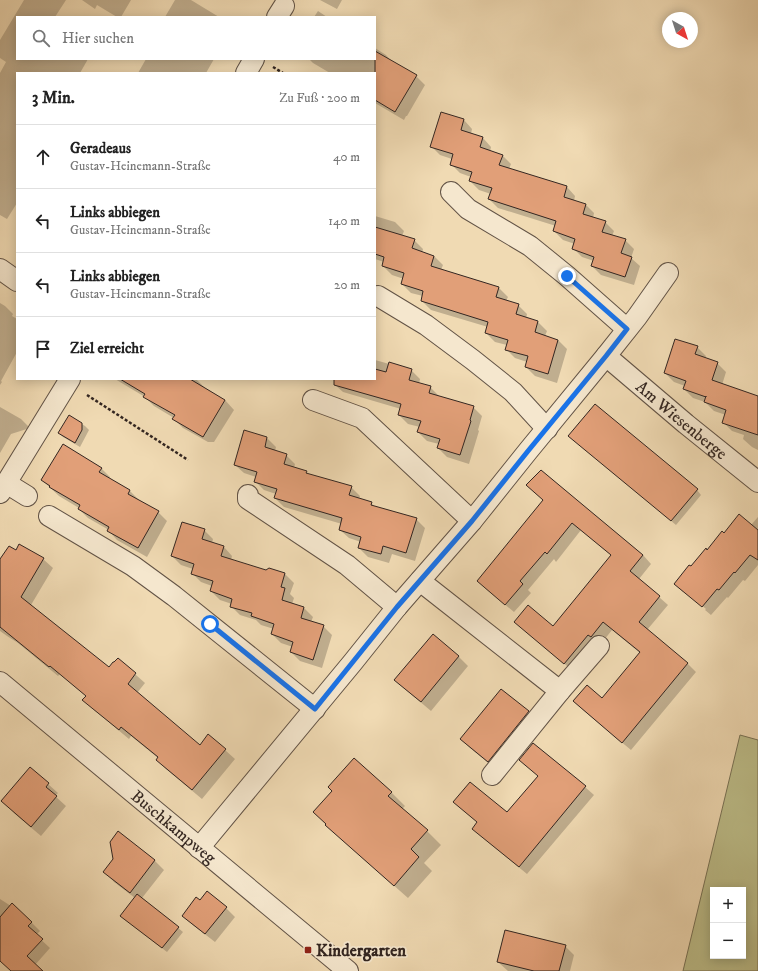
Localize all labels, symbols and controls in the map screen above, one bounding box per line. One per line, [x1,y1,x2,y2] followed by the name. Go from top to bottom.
[662,12,698,48] north arrow
[16,16,376,60] search box
[30,27,52,49] icon: search
[62,29,134,48] text: Hier suchen
[32,87,75,109] text: 3 Min.
[279,90,360,106] text: Zu Fuß · 200 m
[70,139,131,158] text: Geradeaus
[32,146,54,168] icon: ahead
[333,149,360,165] text: 40 m
[70,158,211,174] text: Gustav-Heinemann-Straße
[70,203,160,222] text: Links abbiegen
[32,210,54,232] icon: left
[328,213,360,229] text: 140 m
[70,222,211,238] text: Gustav-Heinemann-Straße
[70,267,160,286] text: Links abbiegen
[558,267,576,285] route end
[32,274,54,296] icon: left
[334,277,360,293] text: 20 m
[70,286,211,302] text: Gustav-Heinemann-Straße
[32,338,54,360] icon: arrive
[70,339,144,358] text: Ziel erreicht
[631,376,731,465] street label: Am Wiesenberge
[201,615,219,633] route start
[126,785,221,869] street label: Buschkampweg
[710,887,746,959] map controls
[710,887,746,923] button: +
[710,923,746,959] button: −
[316,940,406,962] place label: Kindergarten
[303,945,313,955] marker: Kindergarten

